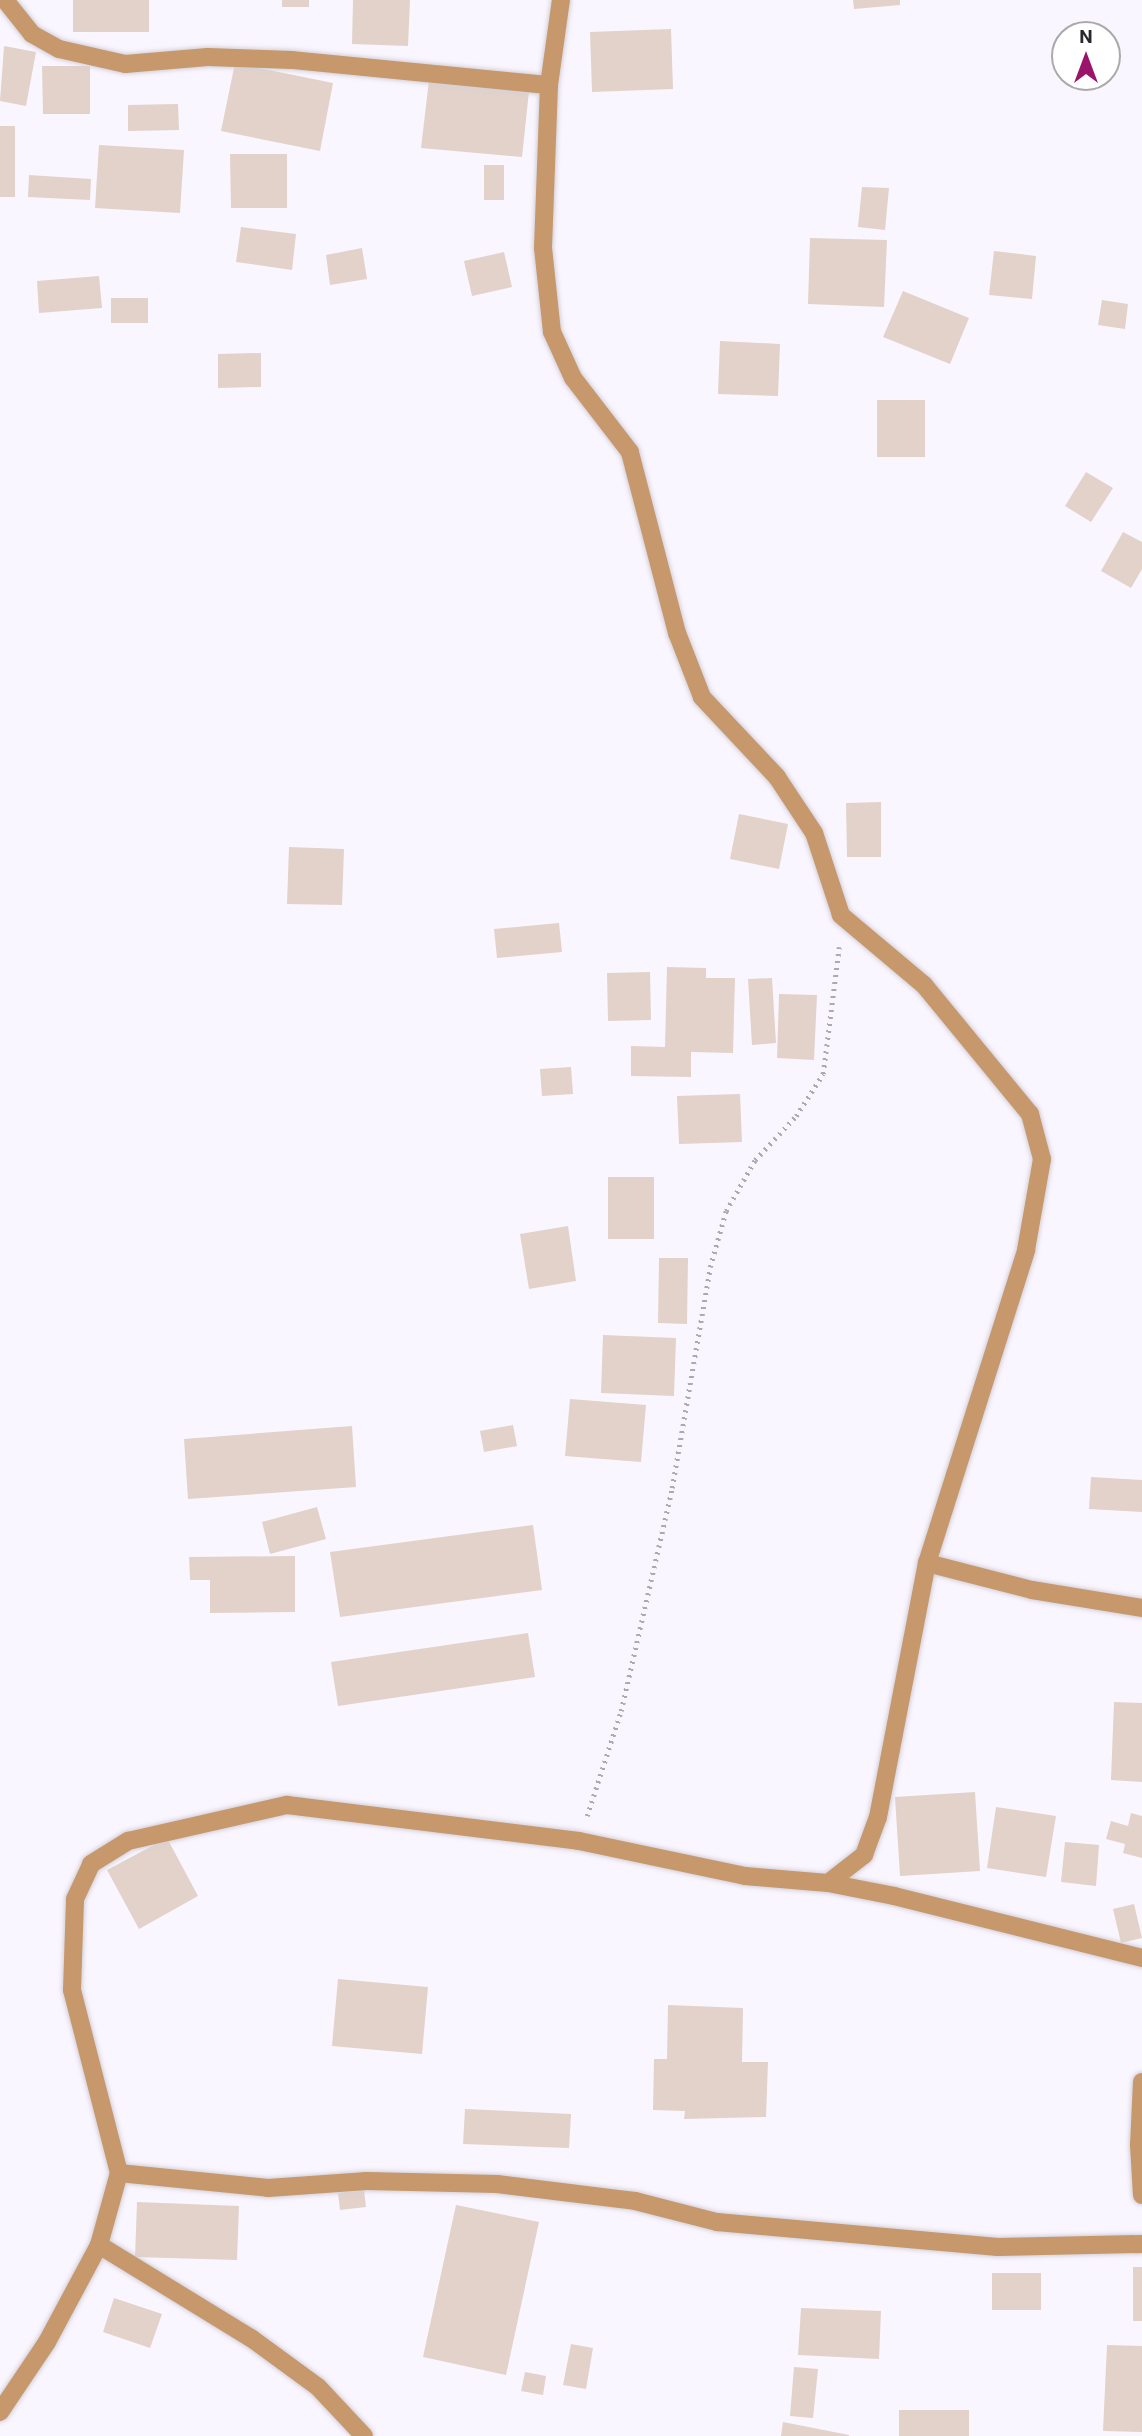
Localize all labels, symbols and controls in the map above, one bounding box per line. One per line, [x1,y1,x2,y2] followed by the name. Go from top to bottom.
[1051,21,1121,91] north arrow
[1079,25,1093,48] text: N

